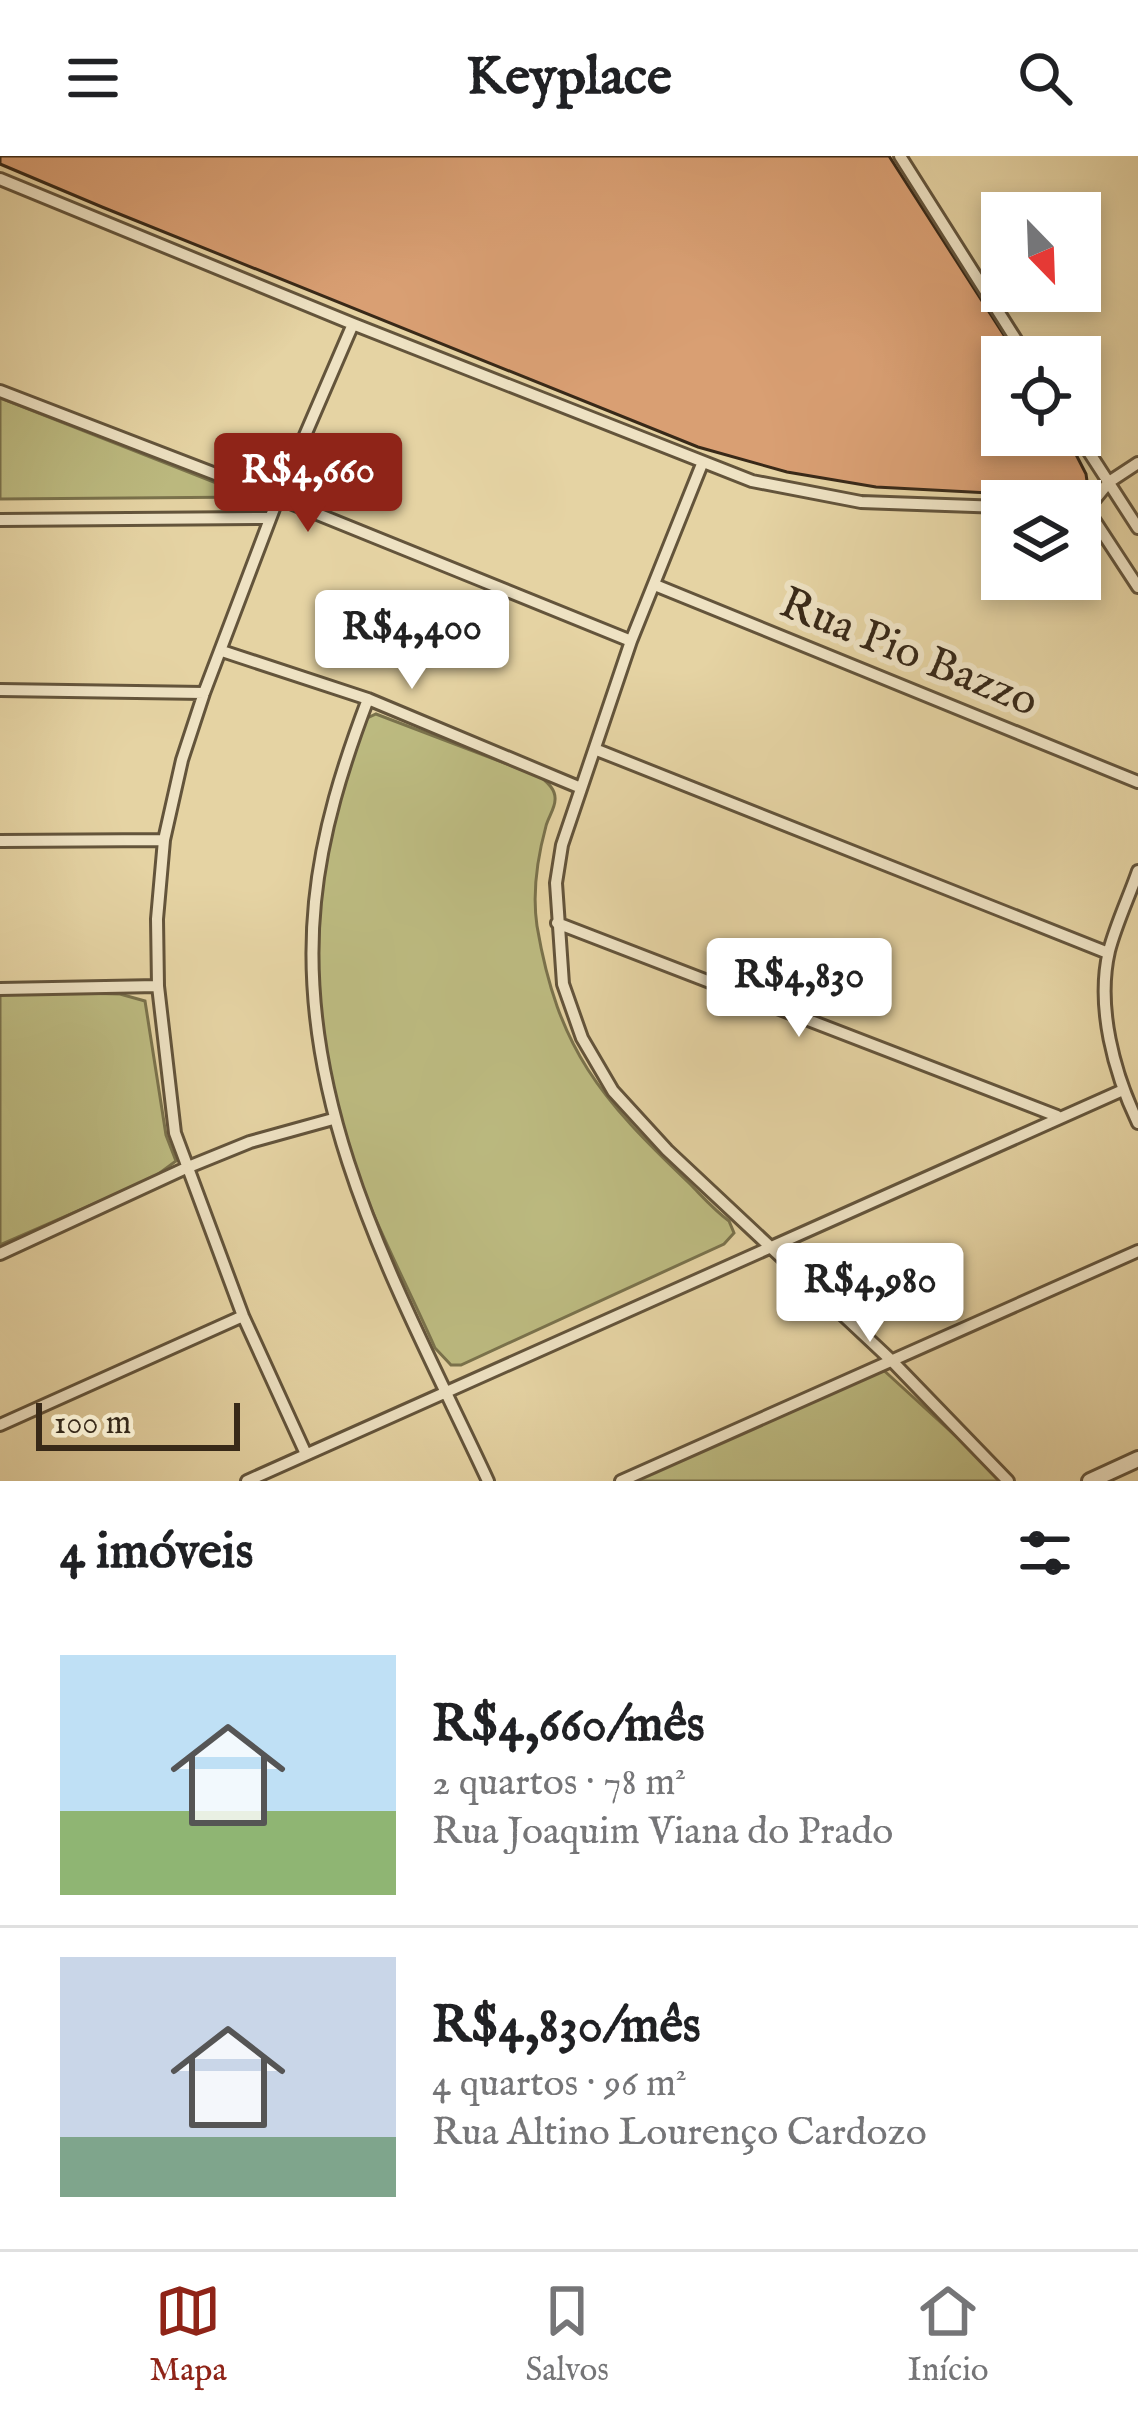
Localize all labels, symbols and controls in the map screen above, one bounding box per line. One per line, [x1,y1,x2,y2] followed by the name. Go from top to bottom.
[466,44,672,113] text: Keyplace
[60,45,126,111] icon: menu
[1012,45,1078,111] icon: search
[981,192,1101,312] north arrow
[981,192,1101,600] map controls
[981,336,1101,456] button: locate
[197,433,419,535] pin: R$4,660
[241,447,375,496] text: R$4,660
[981,480,1101,600] button: layers
[771,576,1046,731] street label: Rua Pio Bazzo
[301,590,523,692] pin: R$4,400
[342,604,482,653] text: R$4,400
[688,938,910,1040] pin: R$4,830
[734,952,864,1001] text: R$4,830
[759,1243,981,1345] pin: R$4,980
[803,1257,937,1306] text: R$4,980
[36,1397,240,1450] scale bar
[54,1403,131,1445] text: 100 m
[1012,1520,1078,1586] icon: filters
[60,1521,253,1586] text: 4 imóveis
[432,1694,705,1759] text: R$4,660/mês
[156,1703,300,1847] icon: home
[432,1759,686,1808] text: 2 quartos · 78 m²
[432,1808,893,1857] text: Rua Joaquim Viana do Prado
[432,1995,701,2060] text: R$4,830/mês
[156,2005,300,2149] icon: home
[432,2060,687,2109] text: 4 quartos · 96 m²
[432,2109,927,2158] text: Rua Altino Lourenço Cardozo
[149,2278,227,2392] tab: Mapa
[525,2278,609,2392] tab: Salvos
[908,2278,989,2392] tab: Início

